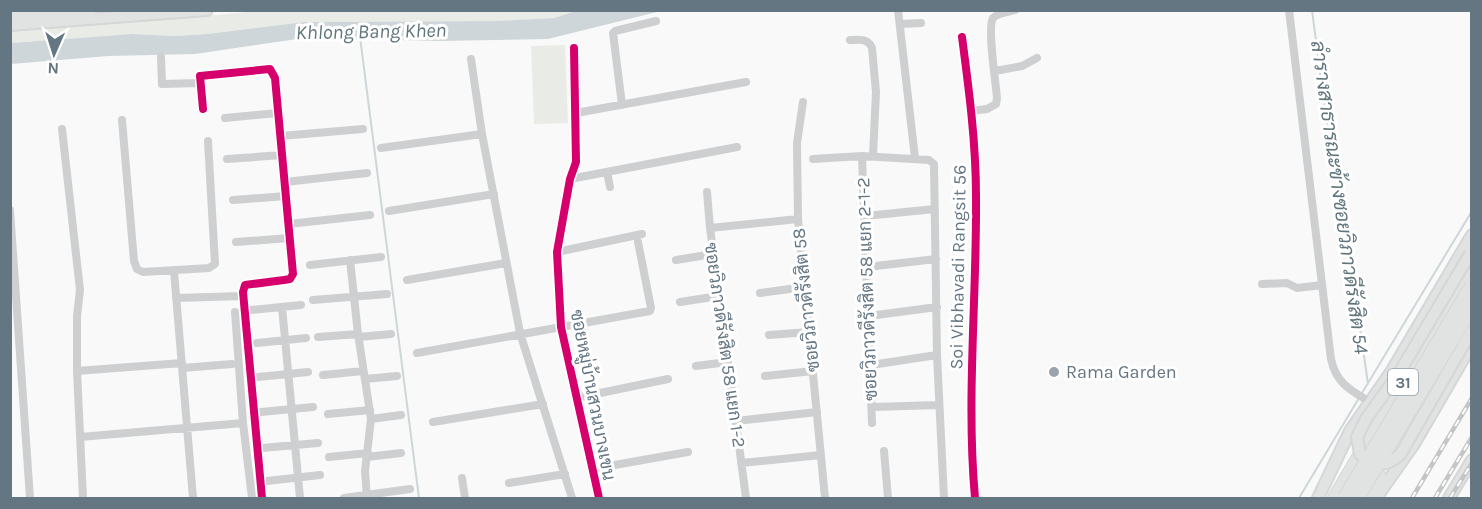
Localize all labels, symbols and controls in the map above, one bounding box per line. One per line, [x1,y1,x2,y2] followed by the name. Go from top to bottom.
[296,19,446,44] water label: Khlong Bang Khen
[24,24,84,84] north arrow
[1306,39,1375,356] water label: ลำรางสาธารณะข้างซอยวิภาวดีรังสิต 54
[47,59,59,78] text: N
[945,164,971,370] street label: Soi Vibhavadi Rangsit 56
[850,177,882,401] street label: ซอยวิภาวดีรังสิต 58 แยก 2-1-2
[786,227,824,373] street label: ซอยวิภาวดีรังสิต 58
[700,241,752,449] street label: ซอยวิภาวดีรังสิต 58 แยก 1-2
[564,307,621,483] street label: ซอยหมู่บ้านสวนบางเขน
[1066,361,1177,383] place label: Rama Garden
[1047,365,1061,379] marker: Rama Garden
[1388,369,1418,395] road number: 31

